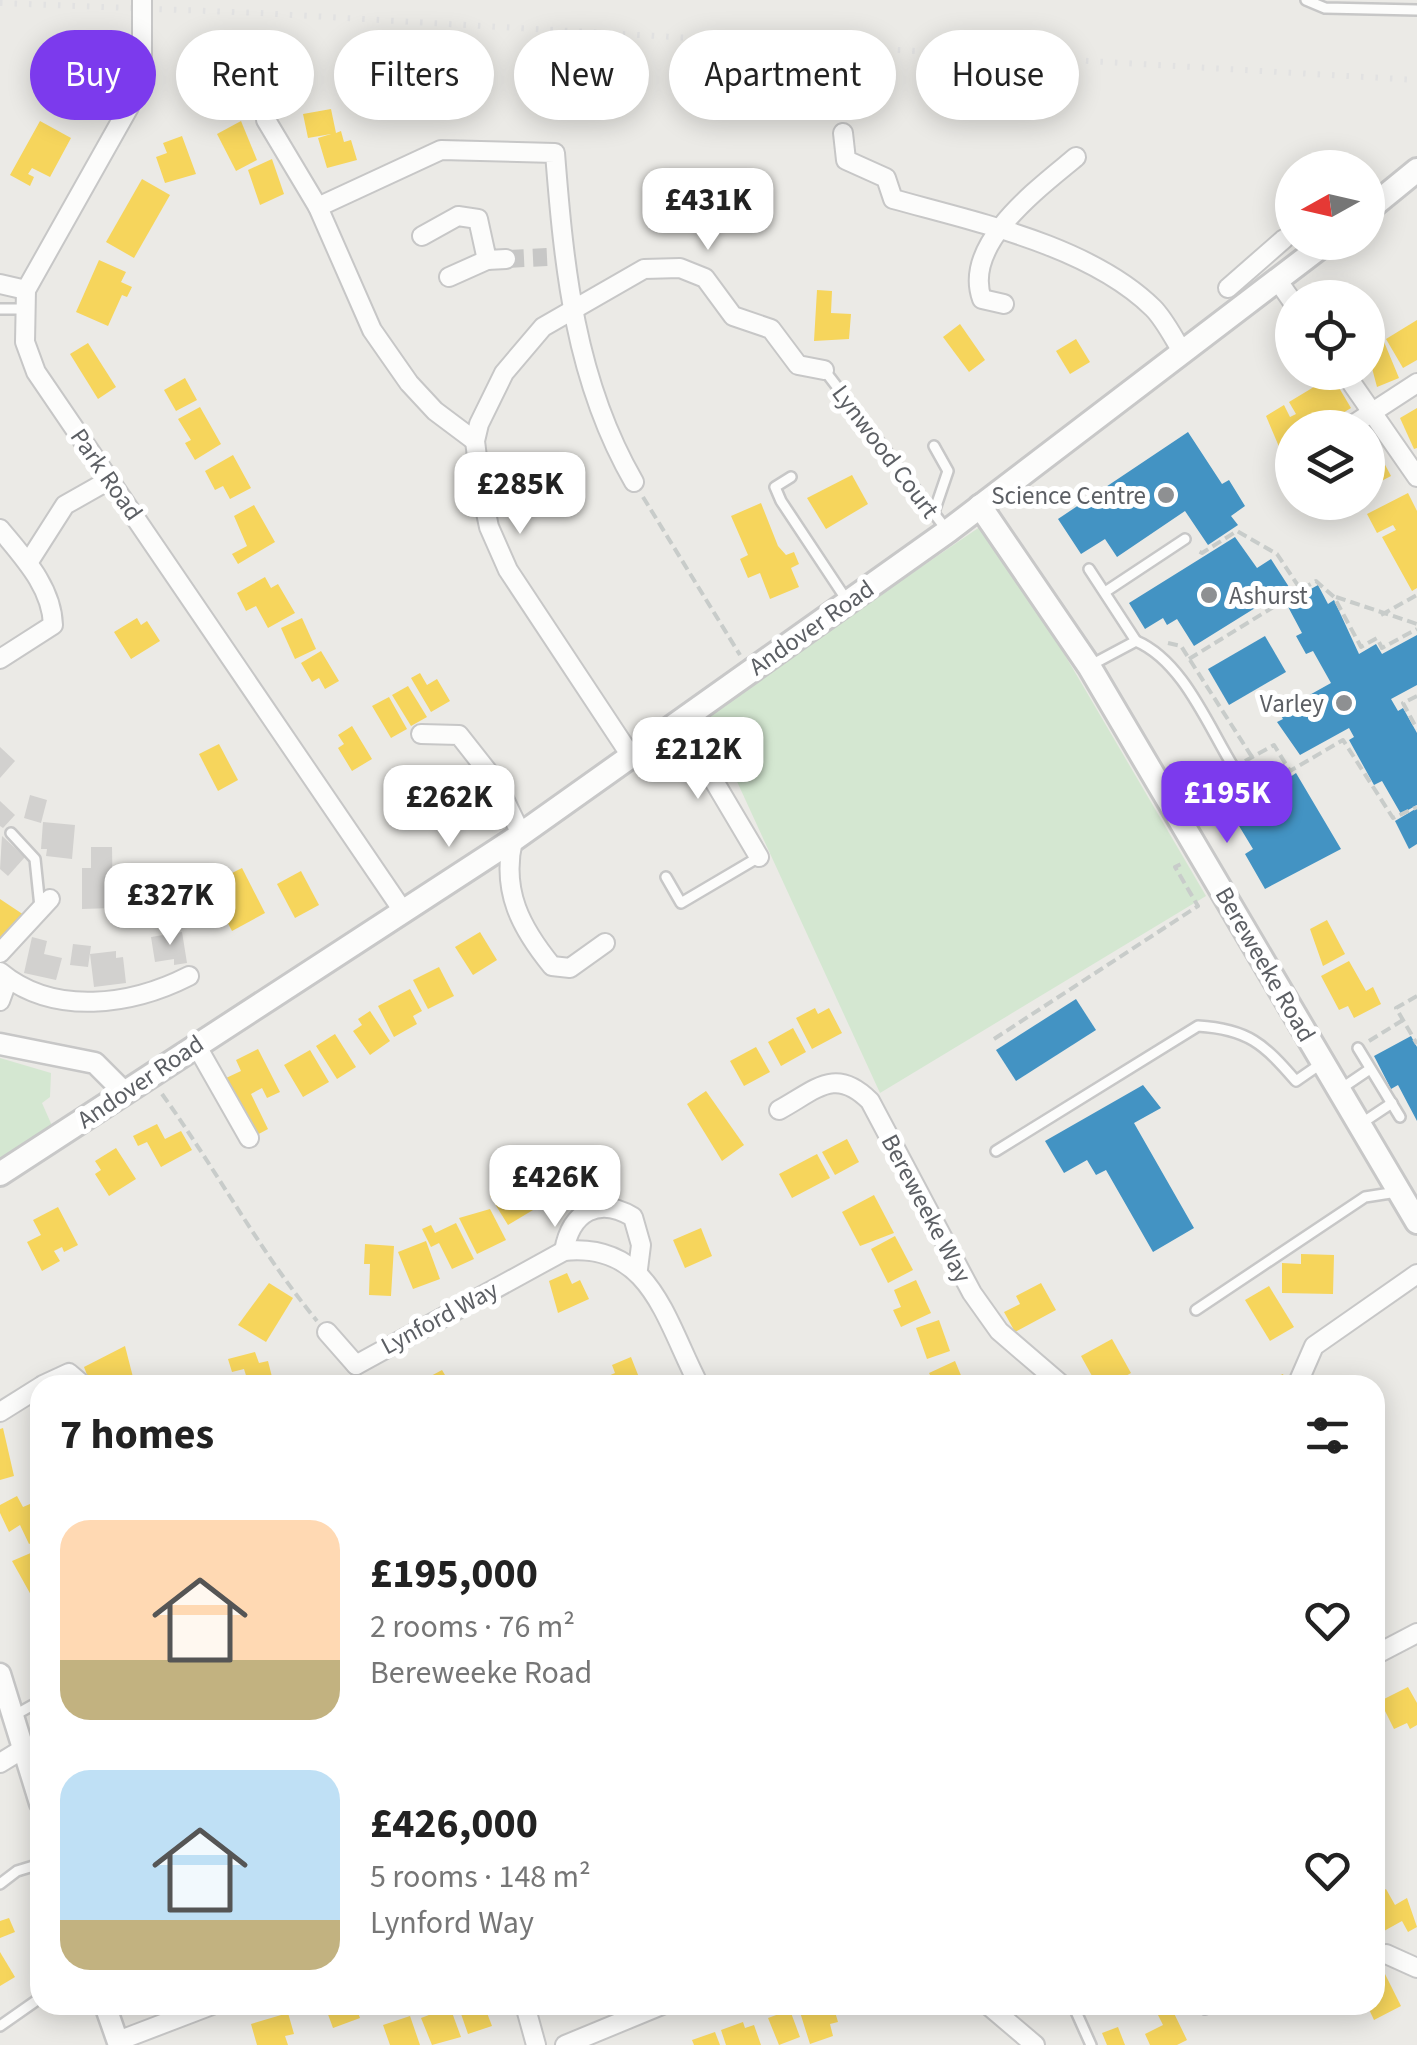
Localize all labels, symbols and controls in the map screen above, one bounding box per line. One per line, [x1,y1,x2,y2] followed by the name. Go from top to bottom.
[30,30,156,120] chip: Buy
[176,30,314,120] chip: Rent
[334,30,494,120] chip: Filters
[514,30,649,120] chip: New
[669,30,896,120] chip: Apartment
[916,30,1079,120] chip: House
[1275,150,1385,260] north arrow
[1275,150,1385,520] map controls
[638,168,778,253] pin: £431K
[664,177,752,223] text: £431K
[1275,280,1385,390] button: locate
[823,377,948,526] street label: Lynwood Court
[1275,410,1385,520] button: layers
[61,421,151,528] street label: Park Road
[450,452,590,537] pin: £285K
[476,461,564,507] text: £285K
[991,478,1146,514] place label: Science Centre
[1155,484,1177,506] marker: Science Centre
[741,571,882,684] street label: Andover Road
[1229,578,1308,614] place label: Ashurst
[1198,584,1220,606] marker: Ashurst
[1260,686,1324,722] place label: Varley
[1333,692,1355,714] marker: Varley
[628,717,768,802] pin: £212K
[654,726,742,772] text: £212K
[1157,761,1297,846] pin: £195K
[379,765,519,850] pin: £262K
[1183,770,1271,816] text: £195K
[405,774,493,820] text: £262K
[100,863,240,948] pin: £327K
[126,872,214,918] text: £327K
[1206,880,1324,1049] street label: Bereweeke Road
[70,1026,211,1138] street label: Andover Road
[872,1128,981,1289] street label: Bereweeke Way
[485,1145,625,1230] pin: £426K
[511,1154,599,1200] text: £426K
[374,1272,505,1364] street label: Lynford Way
[60,1405,214,1465] text: 7 homes
[1300,1408,1355,1463] icon: filters
[370,1544,538,1604] text: £195,000
[140,1560,260,1680] icon: home
[1300,1593,1355,1648] icon: heart
[370,1604,575,1650] text: 2 rooms · 76 m²
[370,1650,592,1696] text: Bereweeke Road
[370,1794,538,1854] text: £426,000
[140,1810,260,1930] icon: home
[1300,1843,1355,1898] icon: heart
[370,1854,591,1900] text: 5 rooms · 148 m²
[370,1900,534,1946] text: Lynford Way

